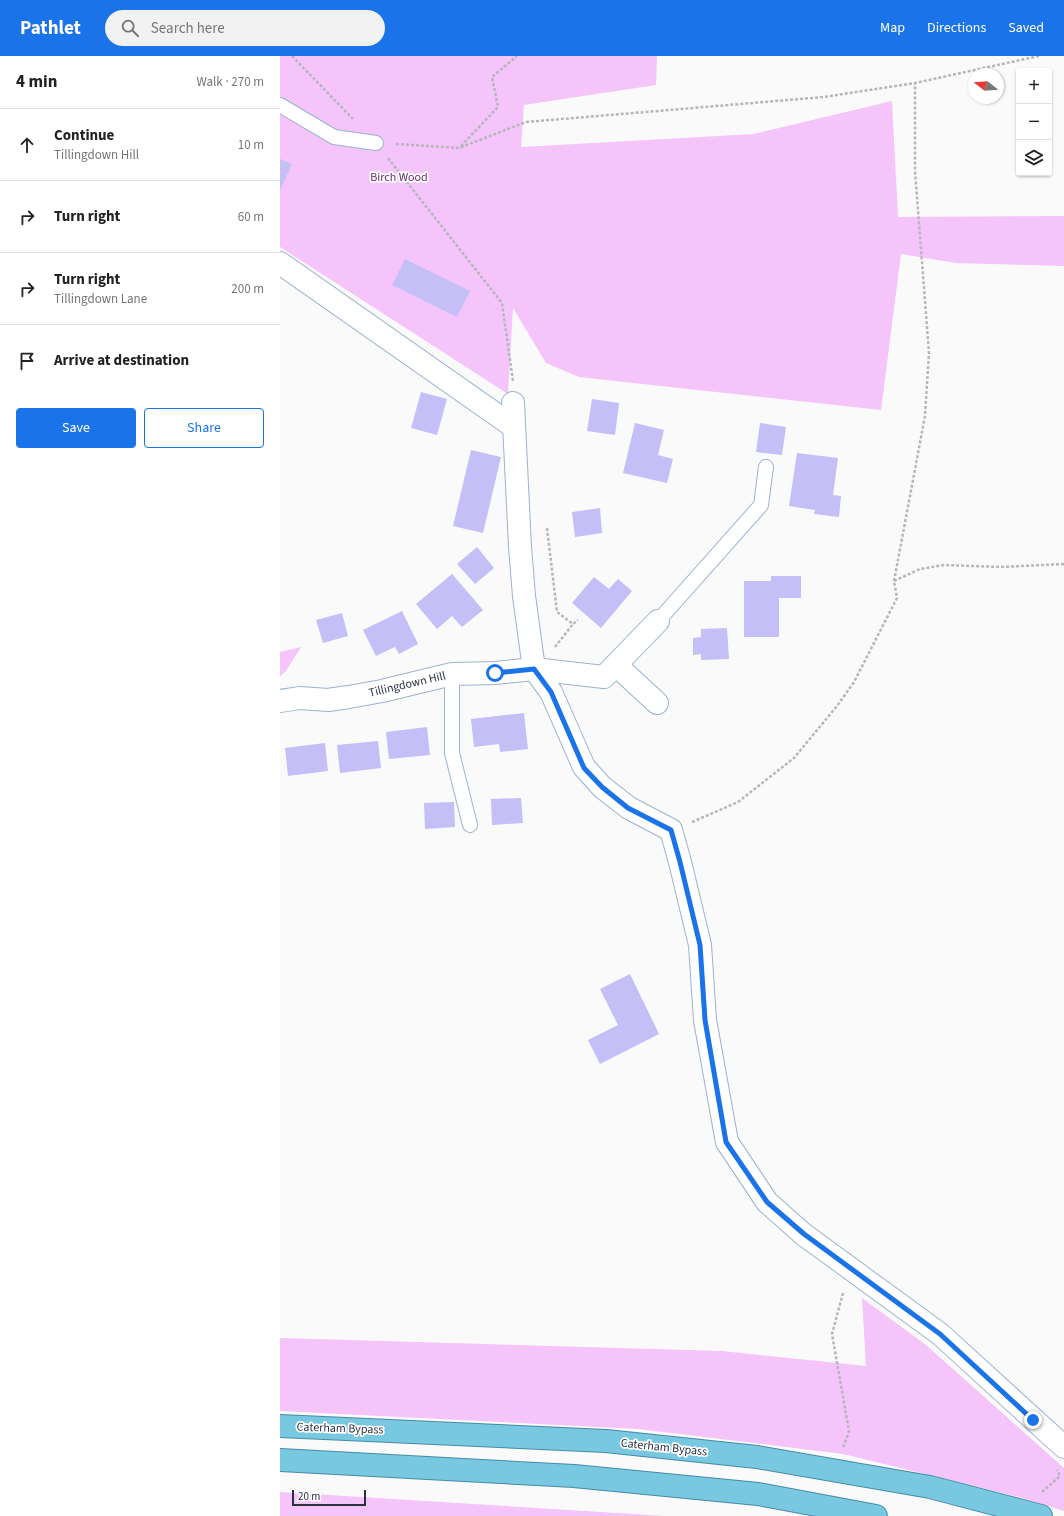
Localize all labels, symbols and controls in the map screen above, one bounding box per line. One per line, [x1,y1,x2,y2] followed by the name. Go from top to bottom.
[105,10,385,46] search box
[20,15,81,42] text: Pathlet
[119,17,141,39] icon: search
[151,18,225,39] text: Search here
[880,18,905,38] text: Map
[927,18,986,38] text: Directions
[1008,18,1044,38] text: Saved
[968,68,1004,104] north arrow
[1016,68,1052,176] map controls
[1016,68,1052,104] button: +
[16,70,57,94] text: 4 min
[196,73,264,91] text: Walk · 270 m
[1016,104,1052,140] button: −
[54,125,114,146] text: Continue
[16,134,38,156] icon: ahead
[238,136,264,154] text: 10 m
[1016,140,1052,176] button: layers
[54,146,139,164] text: Tillingdown Hill
[370,169,428,186] park label: Birch Wood
[16,206,38,228] icon: right
[54,206,120,227] text: Turn right
[238,208,264,226] text: 60 m
[54,269,120,290] text: Turn right
[16,278,38,300] icon: right
[231,280,264,298] text: 200 m
[54,290,147,308] text: Tillingdown Lane
[16,350,38,372] icon: arrive
[54,350,189,371] text: Arrive at destination
[16,408,136,448] button: Save
[144,408,264,448] button: Share
[486,664,504,682] route start
[367,667,447,702] street label: Tillingdown Hill
[1024,1411,1042,1429] route end
[296,1418,384,1439] street label: Caterham Bypass
[620,1435,708,1460] street label: Caterham Bypass
[292,1488,366,1507] scale bar
[298,1489,320,1504] text: 20 m

